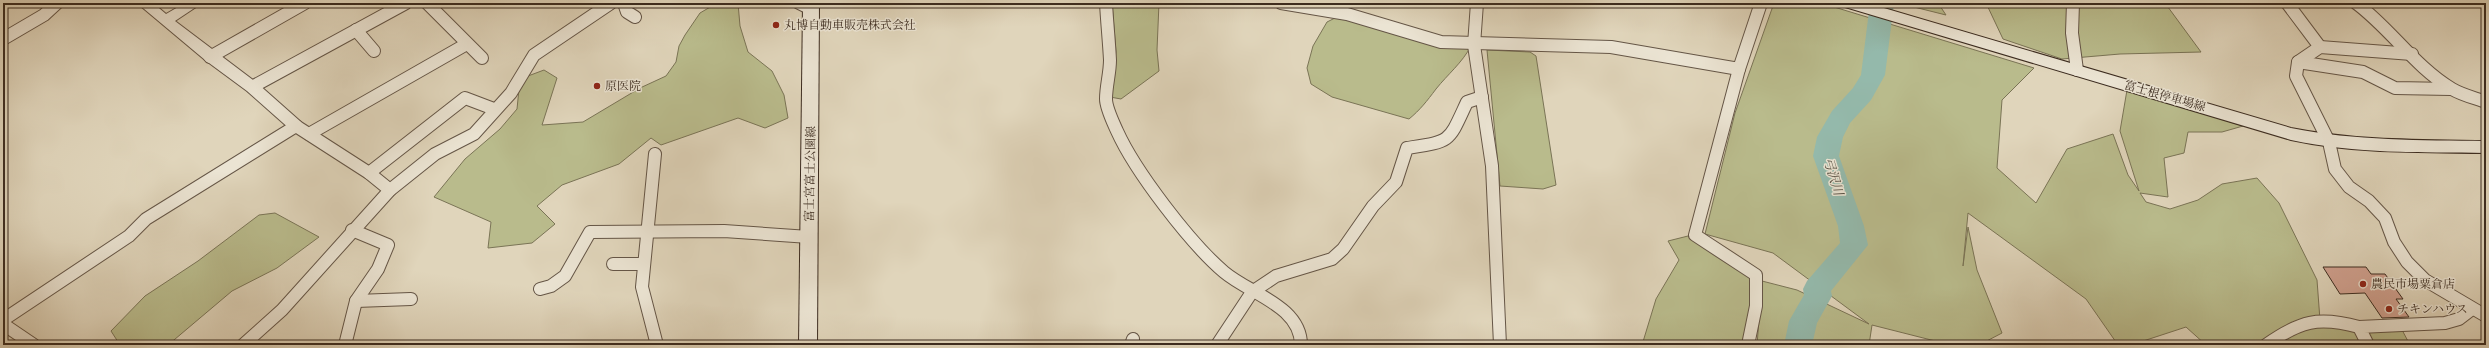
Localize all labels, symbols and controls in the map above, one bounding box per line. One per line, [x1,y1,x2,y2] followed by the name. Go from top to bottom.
[784,18,916,32] place label: 丸博自動車販売株式会社
[771,20,781,30] marker: 丸博自動車販売株式会社
[2123,78,2207,114] street label: 富士根停車場線
[605,79,641,93] place label: 原医院
[592,81,602,91] marker: 原医院
[802,126,818,222] street label: 富士宮富士公園線
[1821,156,1846,199] water label: 弓沢川
[2371,277,2455,291] place label: 農民市場粟倉店
[2358,279,2368,289] marker: 農民市場粟倉店
[2397,303,2468,316] place label: チキンハウス
[2384,304,2394,314] marker: チキンハウス

